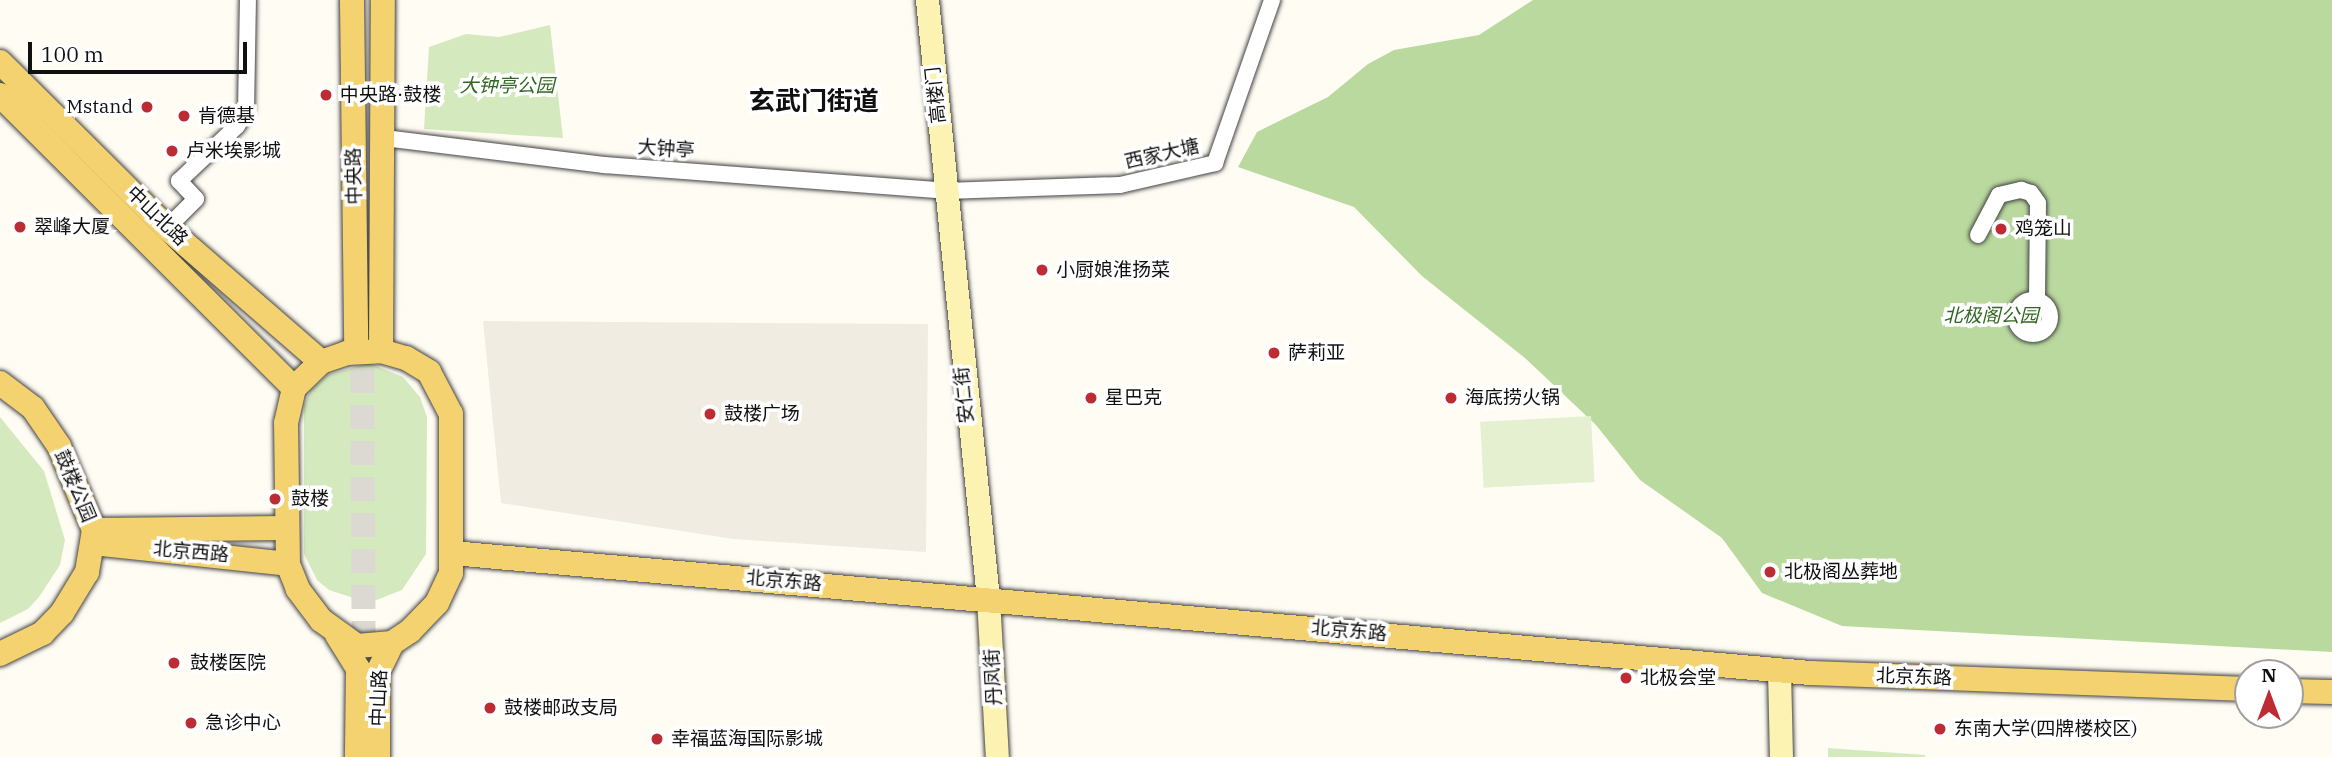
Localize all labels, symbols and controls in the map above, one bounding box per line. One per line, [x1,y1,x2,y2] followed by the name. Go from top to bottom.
[32,28,250,72] scale bar
[41,40,104,68] text: 100 m
[922,65,950,125] street label: 高楼门
[460,75,554,97] park label: 大钟亭公园
[340,84,441,106] place label: 中央路·鼓楼
[749,85,879,117] district label: 玄武门街道
[318,87,334,103] marker: 中央路·鼓楼
[67,96,133,118] place label: Mstand
[139,99,155,115] marker: Mstand
[198,105,255,127] place label: 肯德基
[176,108,192,124] marker: 肯德基
[1122,134,1202,174] street label: 西家大塘
[637,136,695,162] street label: 大钟亭
[186,140,281,162] place label: 卢米埃影城
[164,143,180,159] marker: 卢米埃影城
[342,147,366,205] street label: 中央路
[122,181,192,251] street label: 中山北路
[34,216,110,238] place label: 翠峰大厦
[2015,218,2072,240] place label: 鸡笼山
[12,219,28,235] marker: 翠峰大厦
[1993,221,2009,237] marker: 鸡笼山
[1056,259,1170,281] place label: 小厨娘淮扬菜
[1034,262,1050,278] marker: 小厨娘淮扬菜
[1944,305,2038,327] park label: 北极阁公园
[1288,342,1345,364] place label: 萨莉亚
[1266,345,1282,361] marker: 萨莉亚
[950,365,978,425] street label: 安仁街
[1105,387,1162,409] place label: 星巴克
[1465,387,1560,409] place label: 海底捞火锅
[1083,390,1099,406] marker: 星巴克
[1443,390,1459,406] marker: 海底捞火锅
[724,403,800,425] place label: 鼓楼广场
[702,406,718,422] marker: 鼓楼广场
[50,447,100,525] street label: 鼓楼公园
[291,488,329,510] place label: 鼓楼
[265,489,285,509] marker: 鼓楼
[152,537,230,567] street label: 北京西路
[1784,561,1898,583] place label: 北极阁丛葬地
[1762,564,1778,580] marker: 北极阁丛葬地
[745,566,823,596] street label: 北京东路
[1310,616,1388,646] street label: 北京东路
[980,648,1006,706] street label: 丹凤街
[190,652,266,674] place label: 鼓楼医院
[164,653,184,673] marker: 鼓楼医院
[2234,659,2304,729] north arrow
[2261,663,2277,687] text: N
[1876,664,1952,690] street label: 北京东路
[1640,667,1716,689] place label: 北极会堂
[367,669,391,727] street label: 中山路
[1618,670,1634,686] marker: 北极会堂
[504,697,618,719] place label: 鼓楼邮政支局
[482,700,498,716] marker: 鼓楼邮政支局
[205,712,281,734] place label: 急诊中心
[183,715,199,731] marker: 急诊中心
[1954,718,2138,740] place label: 东南大学(四牌楼校区)
[1932,721,1948,737] marker: 东南大学(四牌楼校区)
[671,728,823,750] place label: 幸福蓝海国际影城
[649,731,665,747] marker: 幸福蓝海国际影城

